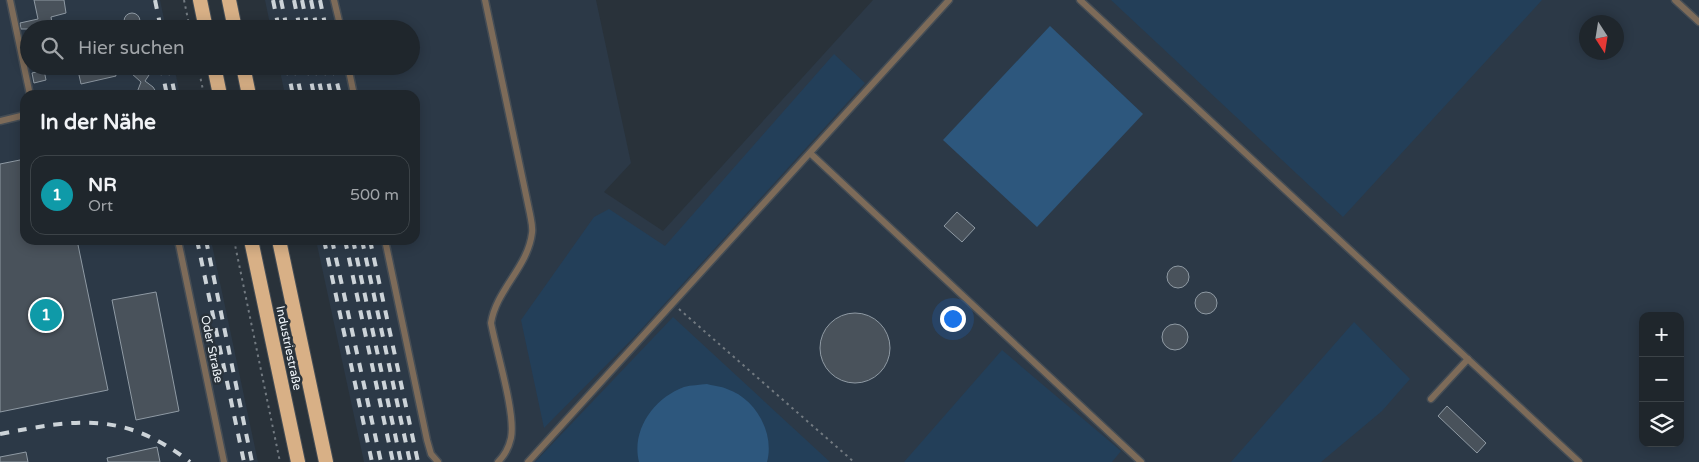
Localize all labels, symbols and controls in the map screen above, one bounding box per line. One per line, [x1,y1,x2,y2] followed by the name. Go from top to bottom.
[1579,15,1624,60] north arrow
[20,20,420,75] search box
[38,34,66,62] icon: search
[78,37,185,59] text: Hier suchen
[40,110,156,135] text: In der Nähe
[88,174,117,196] text: NR
[52,185,62,205] text: 1
[350,185,399,205] text: 500 m
[88,196,113,216] text: Ort
[30,296,62,334] pin: 1
[273,305,305,392] street label: Industriestraße
[940,306,966,332] your location
[1639,312,1684,447] map controls
[1639,312,1684,357] button: +
[198,314,226,384] street label: Oder Straße
[1639,357,1684,402] button: −
[1639,402,1684,447] button: layers

